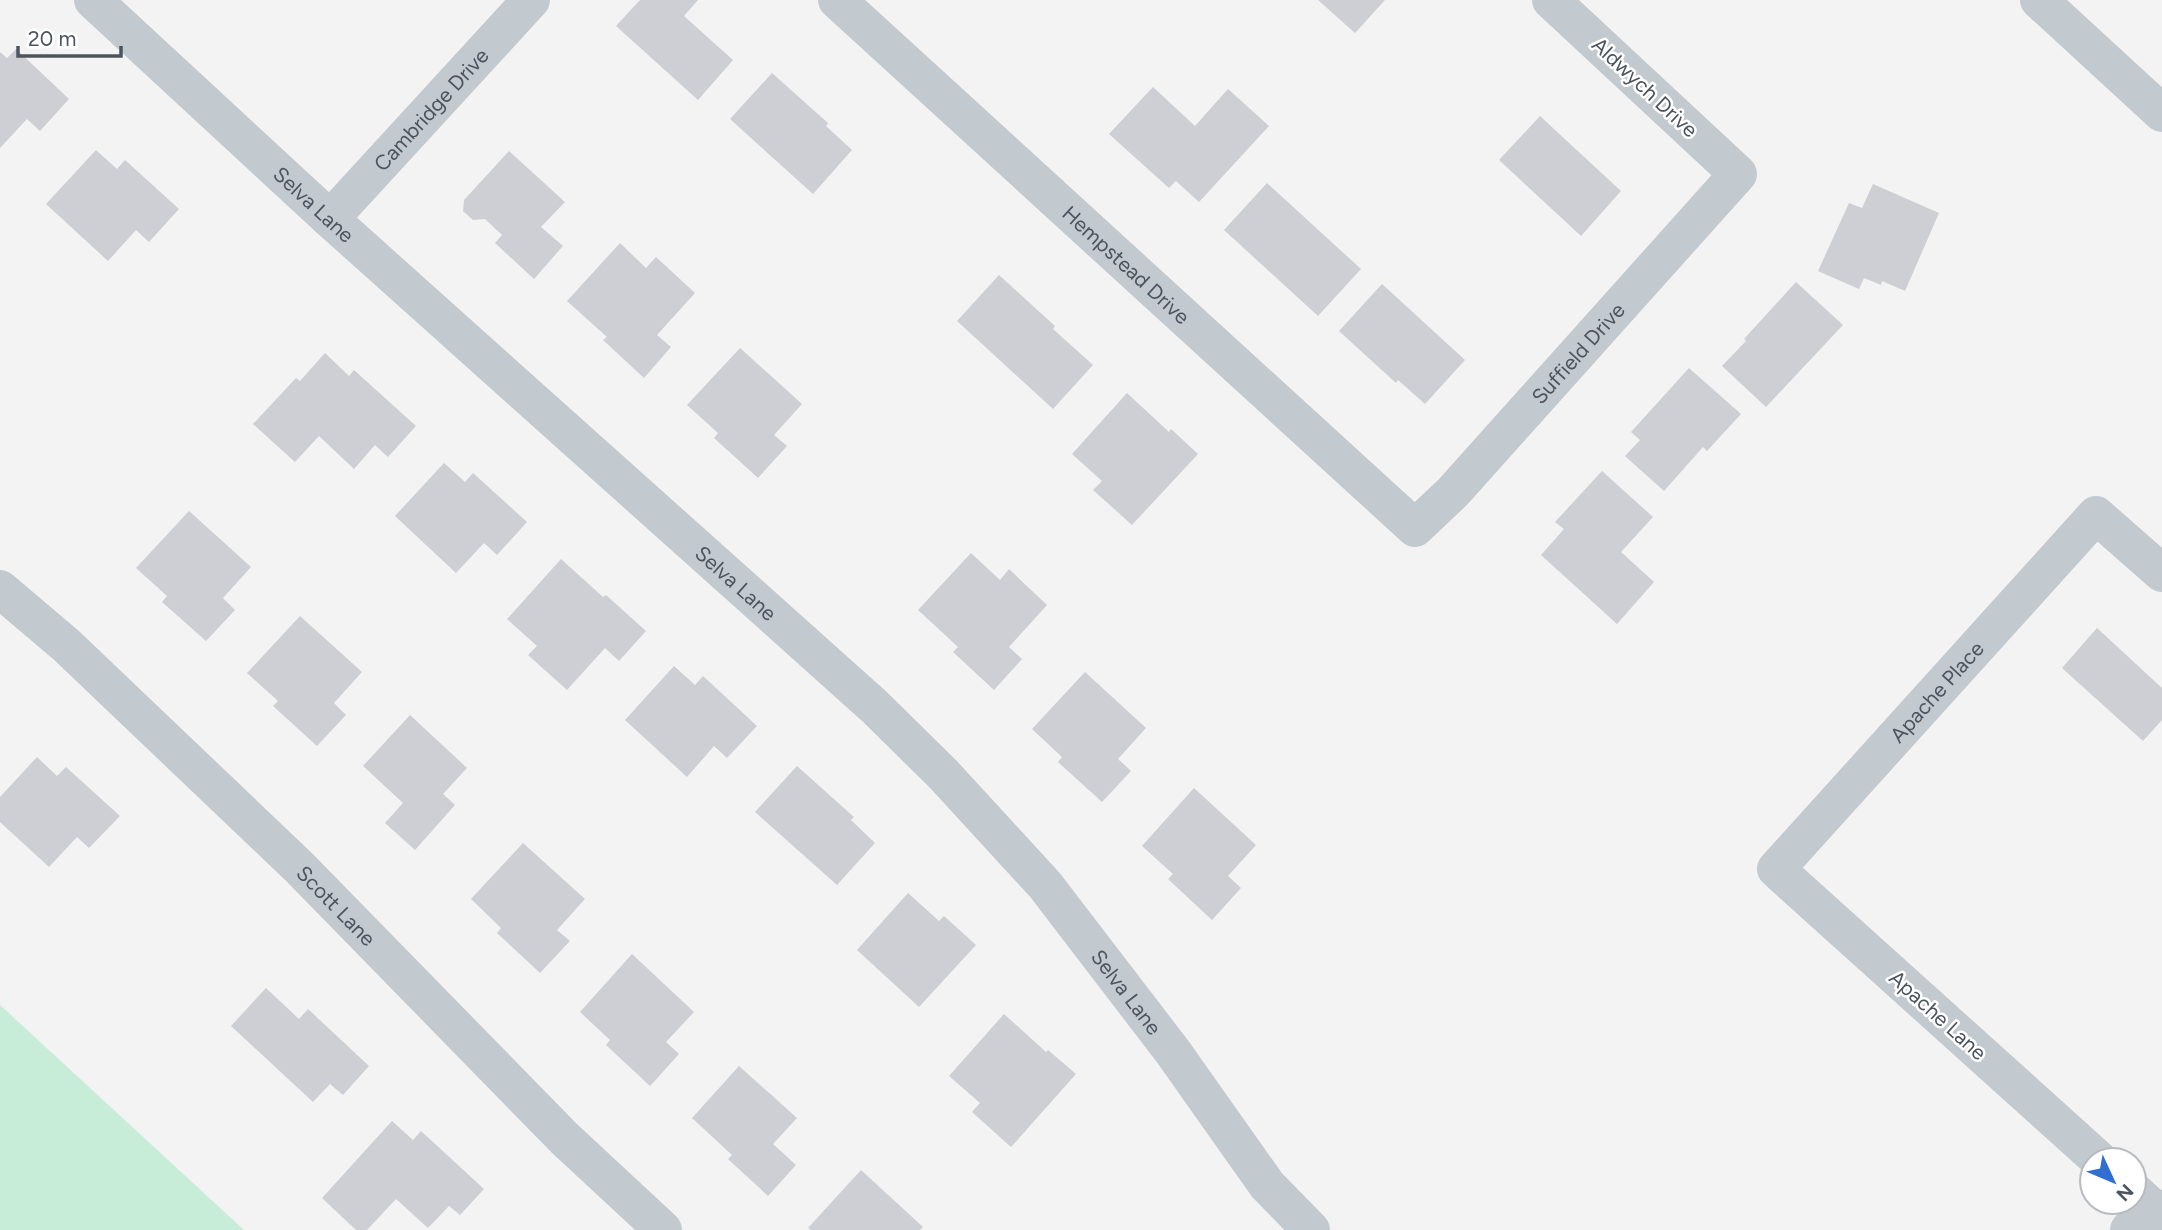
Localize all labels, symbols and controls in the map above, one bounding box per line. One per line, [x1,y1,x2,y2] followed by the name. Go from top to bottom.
[18,14,121,58] scale bar
[28,26,76,51] text: 20 m
[1587,32,1703,142] street label: Aldwych Drive
[368,43,493,176] street label: Cambridge Drive
[269,161,360,247] street label: Selva Lane
[1058,200,1195,329] street label: Hempstead Drive
[1526,297,1629,409] street label: Suffield Drive
[691,540,782,626] street label: Selva Lane
[1884,636,1988,747] street label: Apache Place
[292,860,381,951] street label: Scott Lane
[1086,944,1167,1039] street label: Selva Lane
[1884,965,1992,1065] street label: Apache Lane
[2078,1146,2148,1216] north arrow
[2111,1179,2138,1206] text: N

